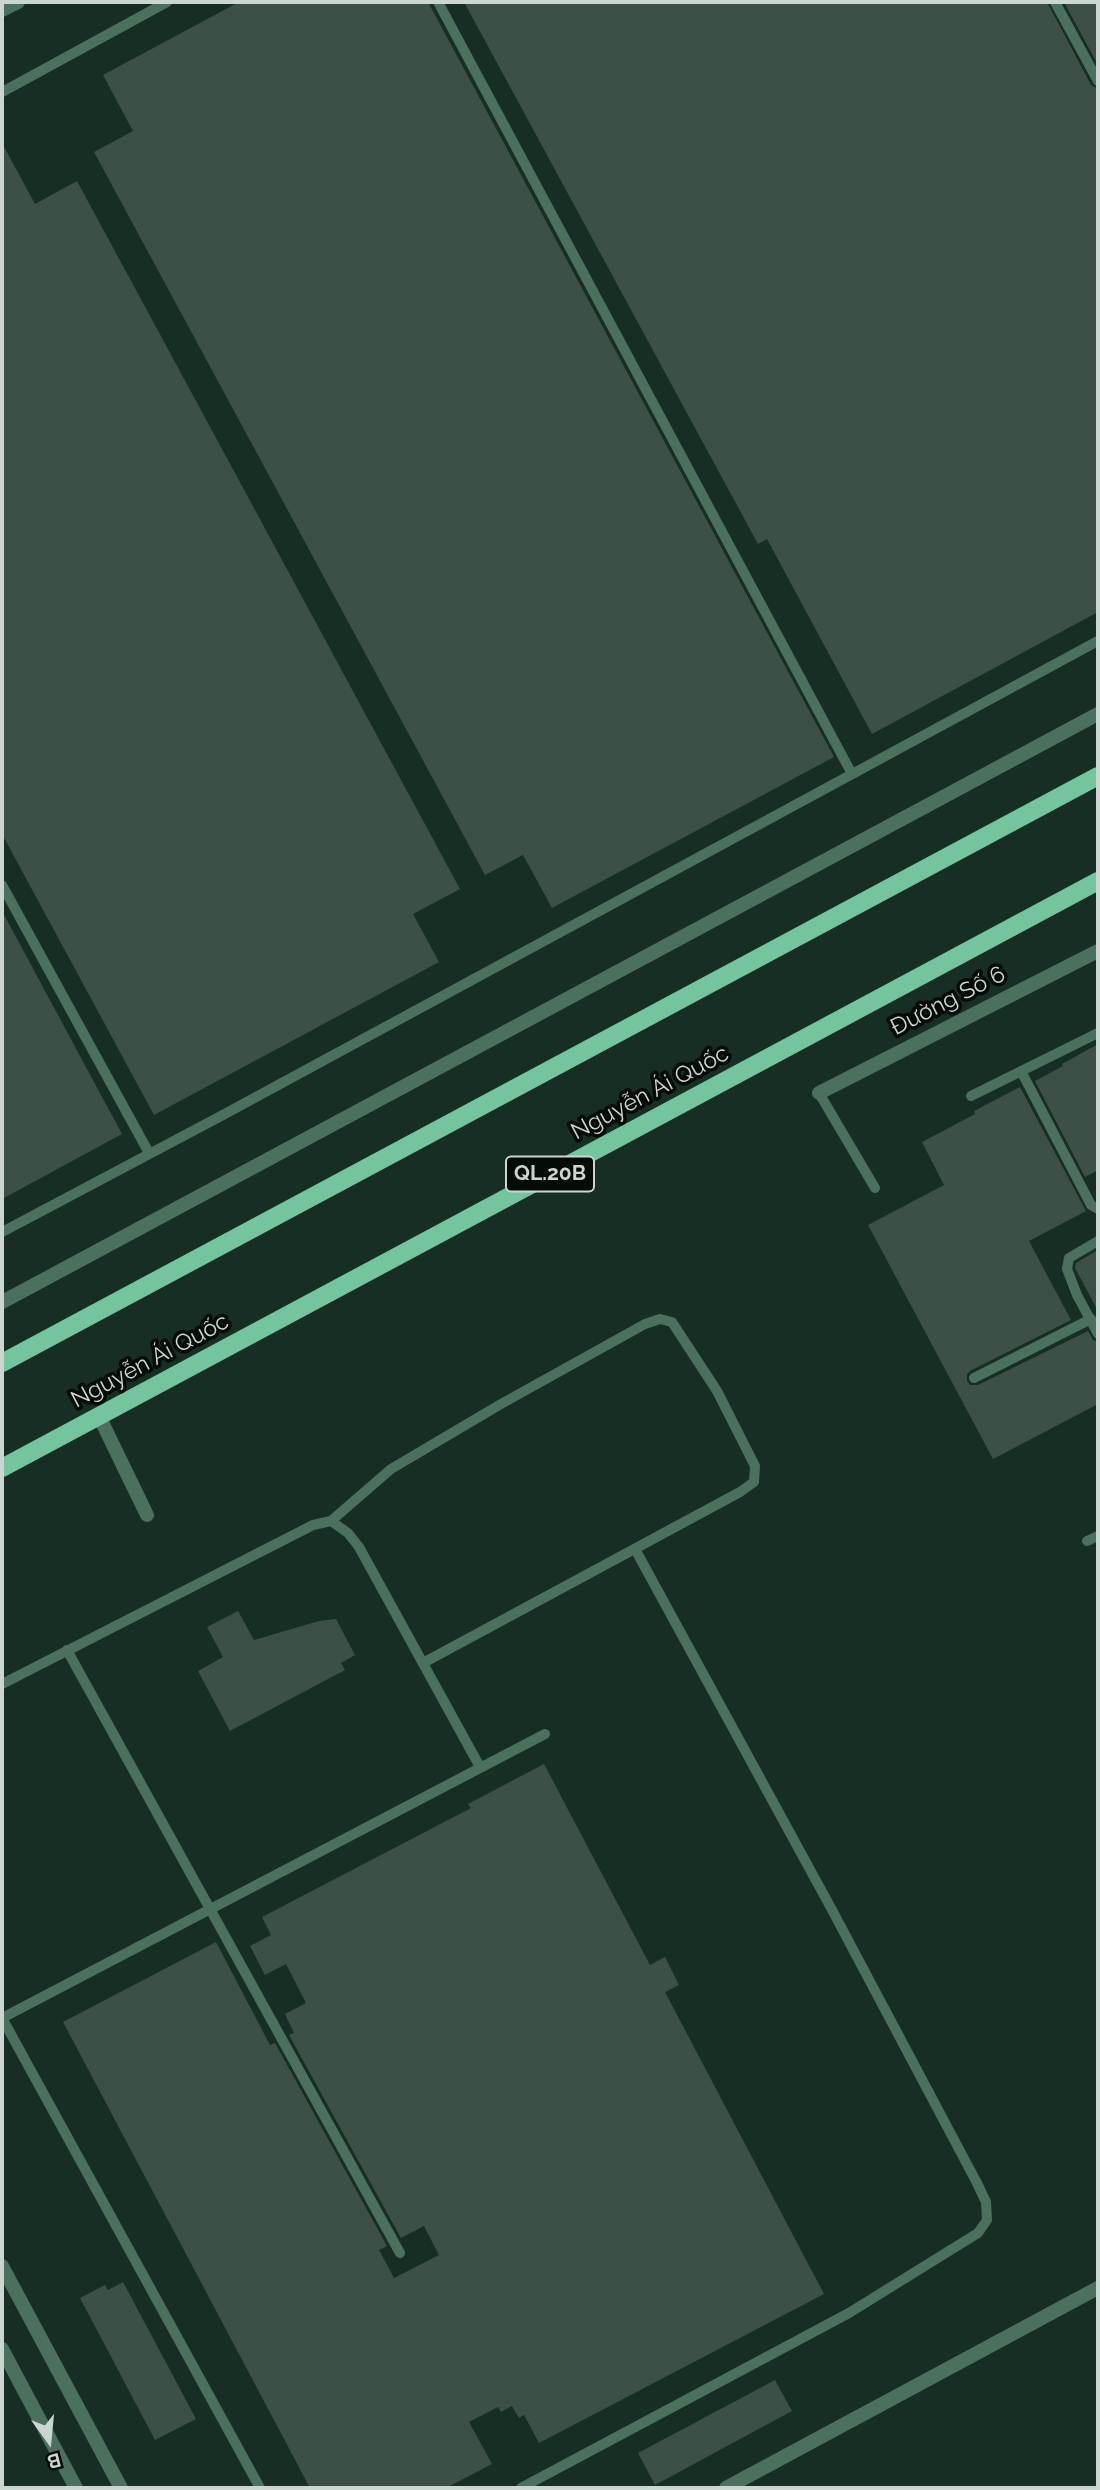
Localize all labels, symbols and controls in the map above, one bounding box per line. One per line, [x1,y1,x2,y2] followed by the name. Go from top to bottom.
[886,960,1010,1042] street label: Đường Số 6
[567,1040,733,1146] street label: Nguyễn Ái Quốc
[506,1156,594,1192] road number: QL.20B
[67,1308,233,1414] street label: Nguyễn Ái Quốc
[14,2406,84,2476] north arrow
[45,2449,64,2474] text: B

